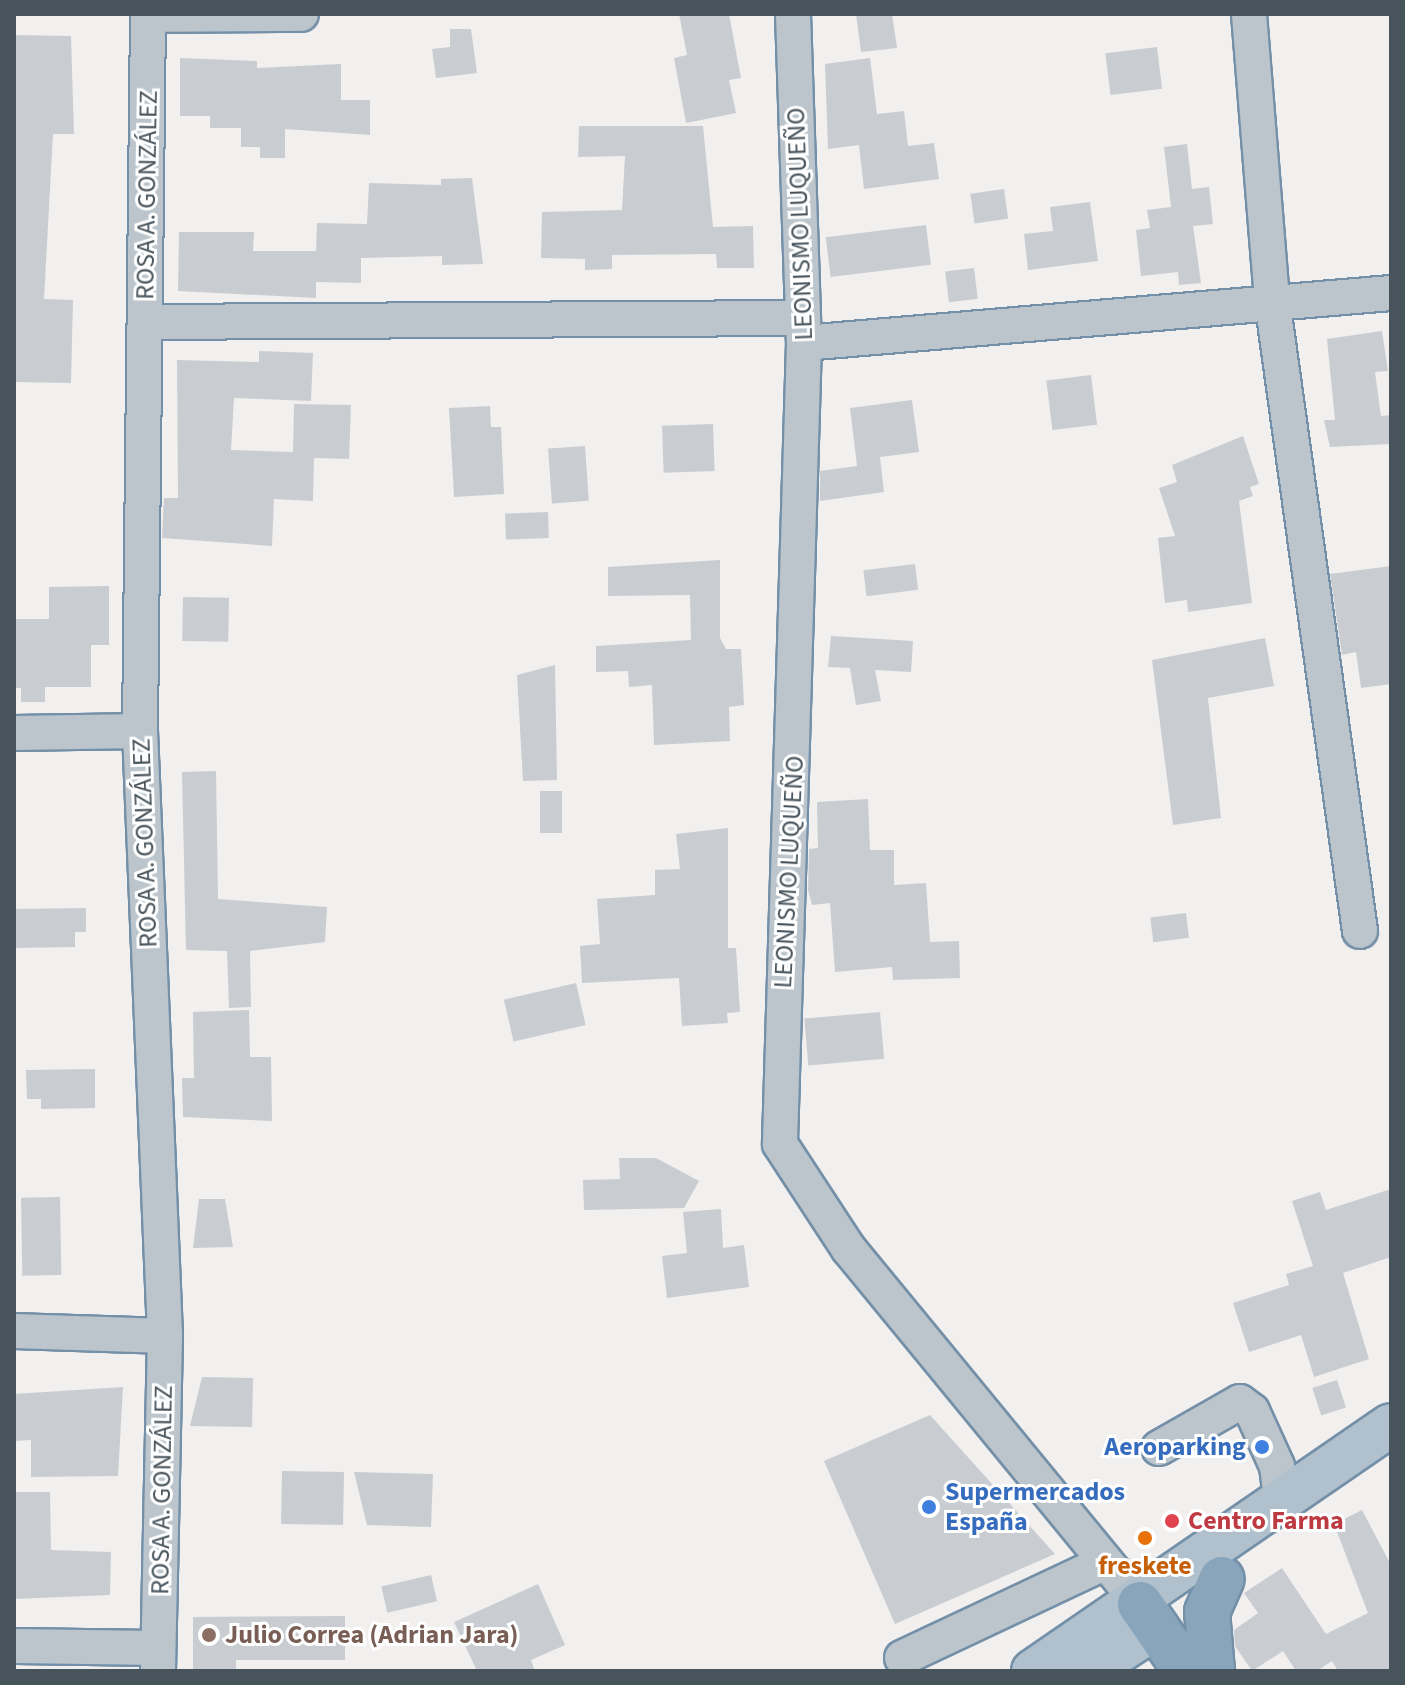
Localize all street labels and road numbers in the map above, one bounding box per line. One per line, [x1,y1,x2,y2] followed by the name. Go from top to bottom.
[130,90,164,300] street label: ROSA A. GONZÁLEZ
[780,107,820,341] street label: LEONISMO LUQUEÑO
[126,738,164,948] street label: ROSA A. GONZÁLEZ
[767,755,811,989] street label: LEONISMO LUQUEÑO
[145,1385,179,1595] street label: ROSA A. GONZÁLEZ

